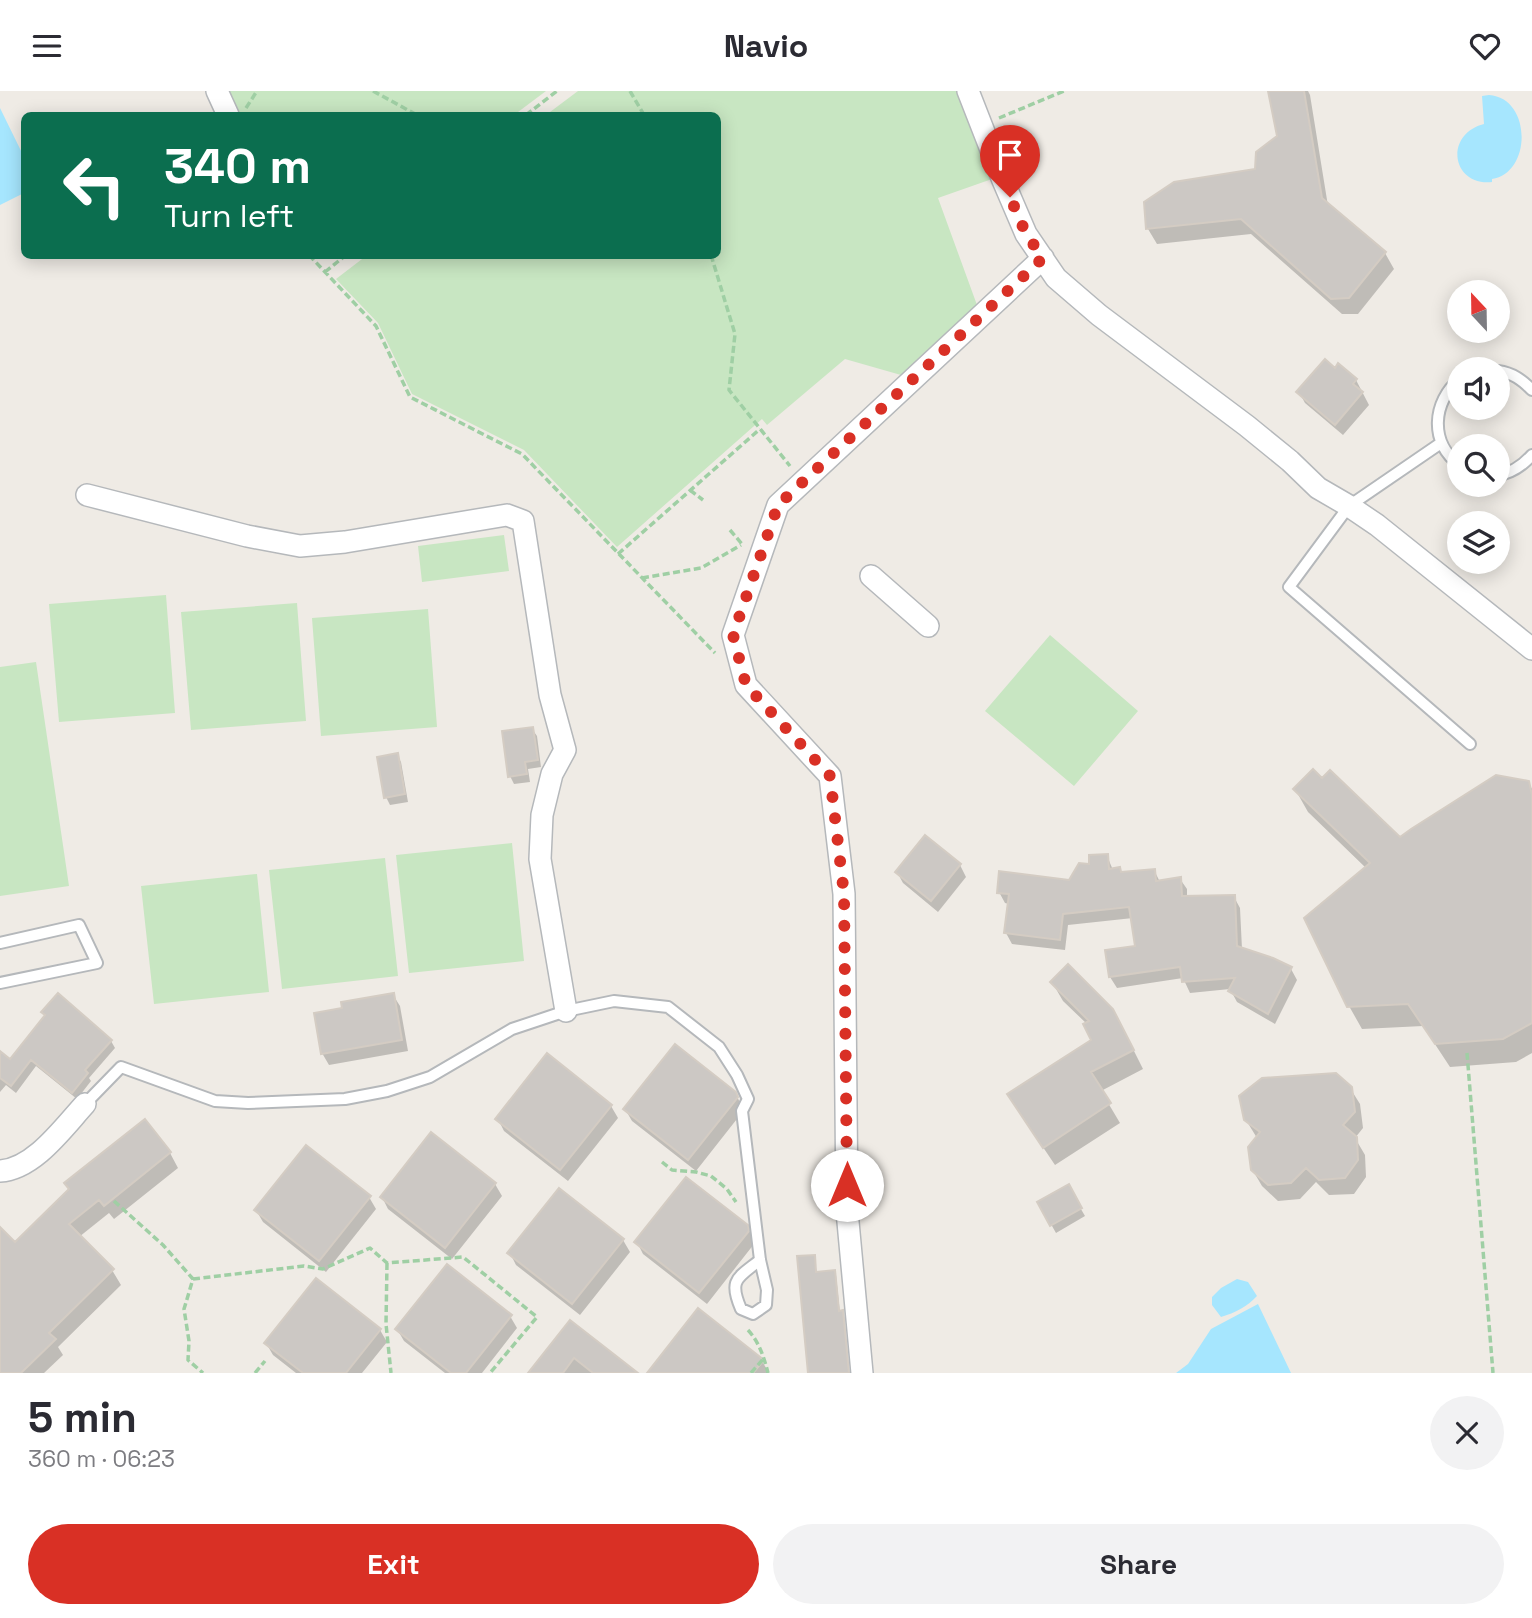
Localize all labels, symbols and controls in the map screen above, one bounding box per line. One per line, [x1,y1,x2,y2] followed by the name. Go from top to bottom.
[724,26,808,66] text: Navio
[28,27,66,65] icon: menu
[1466,27,1504,65] icon: heart
[980,125,1040,197] pin
[164,135,311,197] text: 340 m
[991,136,1029,174] icon: arrive
[49,140,140,231] icon: left
[164,196,294,236] text: Turn left
[1447,280,1510,343] north arrow
[1447,280,1510,574] map controls
[1447,357,1510,420] button: sound
[1447,434,1510,497] button: search
[1447,511,1510,574] button: layers
[810,1148,884,1222] position arrow
[28,1391,137,1444] text: 5 min
[1430,1396,1504,1470] button: close
[28,1444,175,1474] text: 360 m · 06:23
[28,1524,759,1604] button: Exit
[773,1524,1504,1604] button: Share

